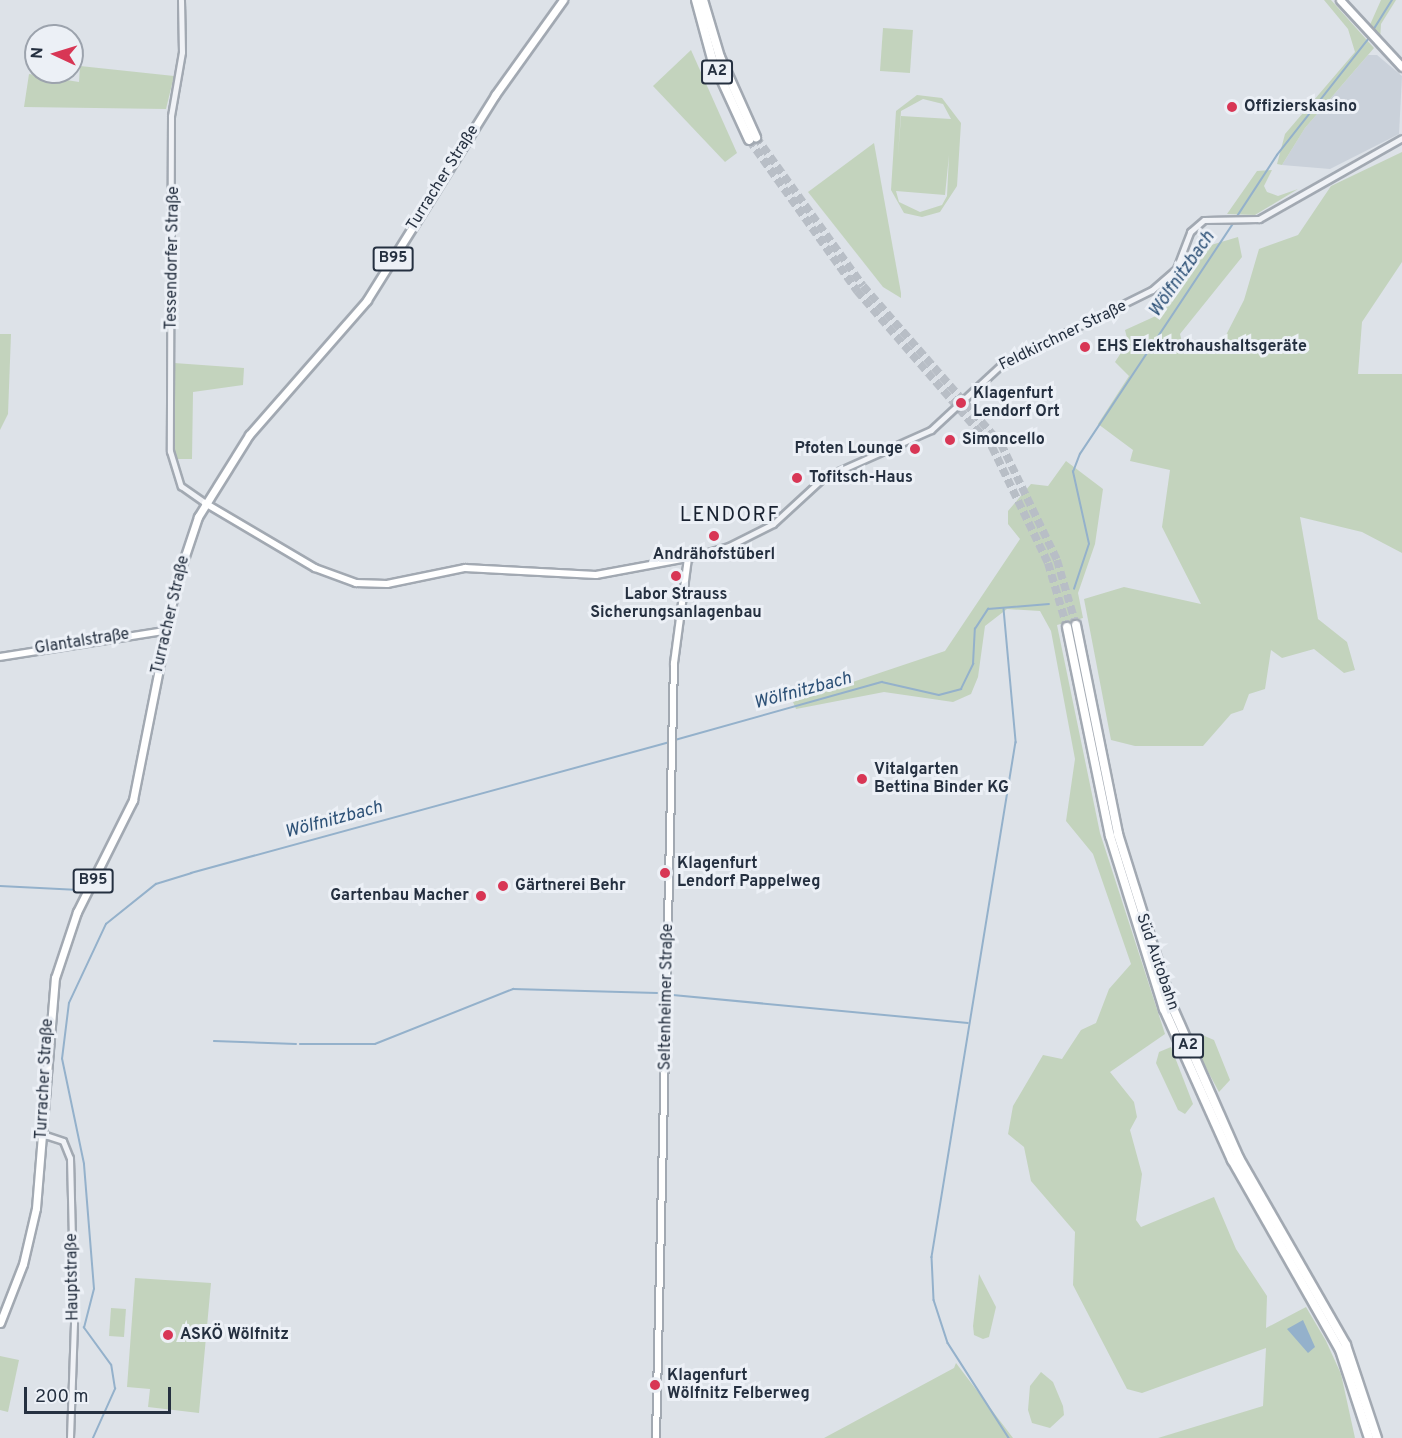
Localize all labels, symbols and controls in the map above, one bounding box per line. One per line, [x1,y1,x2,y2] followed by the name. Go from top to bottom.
[24,24,84,84] north arrow
[28,46,48,59] text: N
[700,60,734,84] road number: A2
[1244,97,1357,117] place label: Offizierskasino
[1225,100,1239,114] marker: Offizierskasino
[403,122,483,234] street label: Turracher Straße
[162,186,184,330] street label: Tessendorfer Straße
[1145,228,1221,322] water label: Wölfnitzbach
[372,247,414,271] road number: B95
[996,297,1130,375] street label: Feldkirchner Straße
[1097,337,1307,357] place label: EHS Elektrohaushaltsgeräte
[1078,340,1092,354] marker: EHS Elektrohaushaltsgeräte
[973,384,1060,422] place label: Klagenfurt Lendorf Ort
[954,396,968,410] marker: Klagenfurt Lendorf Ort
[962,430,1045,450] place label: Simoncello
[943,433,957,447] marker: Simoncello
[794,439,903,459] place label: Pfoten Lounge
[908,442,922,456] marker: Pfoten Lounge
[809,468,913,488] place label: Tofitsch-Haus
[790,471,804,485] marker: Tofitsch-Haus
[680,504,780,528] district label: LENDORF
[707,529,721,543] marker: Andrähofstüberl
[653,545,775,565] place label: Andrähofstüberl
[148,554,194,676] street label: Turracher Straße
[669,569,683,583] marker: Labor Strauss Sicherungsanlagenbau
[590,585,762,623] place label: Labor Strauss Sicherungsanlagenbau
[33,625,131,659] street label: Glantalstraße
[752,669,854,715] water label: Wölfnitzbach
[874,760,1009,798] place label: Vitalgarten Bettina Binder KG
[855,772,869,786] marker: Vitalgarten Bettina Binder KG
[283,798,385,844] water label: Wölfnitzbach
[677,854,821,892] place label: Klagenfurt Lendorf Pappelweg
[658,866,672,880] marker: Klagenfurt Lendorf Pappelweg
[72,869,114,893] road number: B95
[515,876,626,896] place label: Gärtnerei Behr
[496,879,510,893] marker: Gärtnerei Behr
[330,886,469,906] place label: Gartenbau Macher
[474,889,488,903] marker: Gartenbau Macher
[1131,911,1183,1013] street label: Süd Autobahn
[656,923,678,1071] street label: Seltenheimer Straße
[32,1018,58,1140] street label: Turracher Straße
[1172,1034,1204,1058] road number: A2
[63,1233,83,1321] street label: Hauptstraße
[180,1325,289,1345] place label: ASKÖ Wölfnitz
[161,1328,175,1342] marker: ASKÖ Wölfnitz
[667,1366,810,1404] place label: Klagenfurt Wölfnitz Felberweg
[27,1375,174,1413] scale bar
[648,1378,662,1392] marker: Klagenfurt Wölfnitz Felberweg
[35,1386,88,1409] text: 200 m

